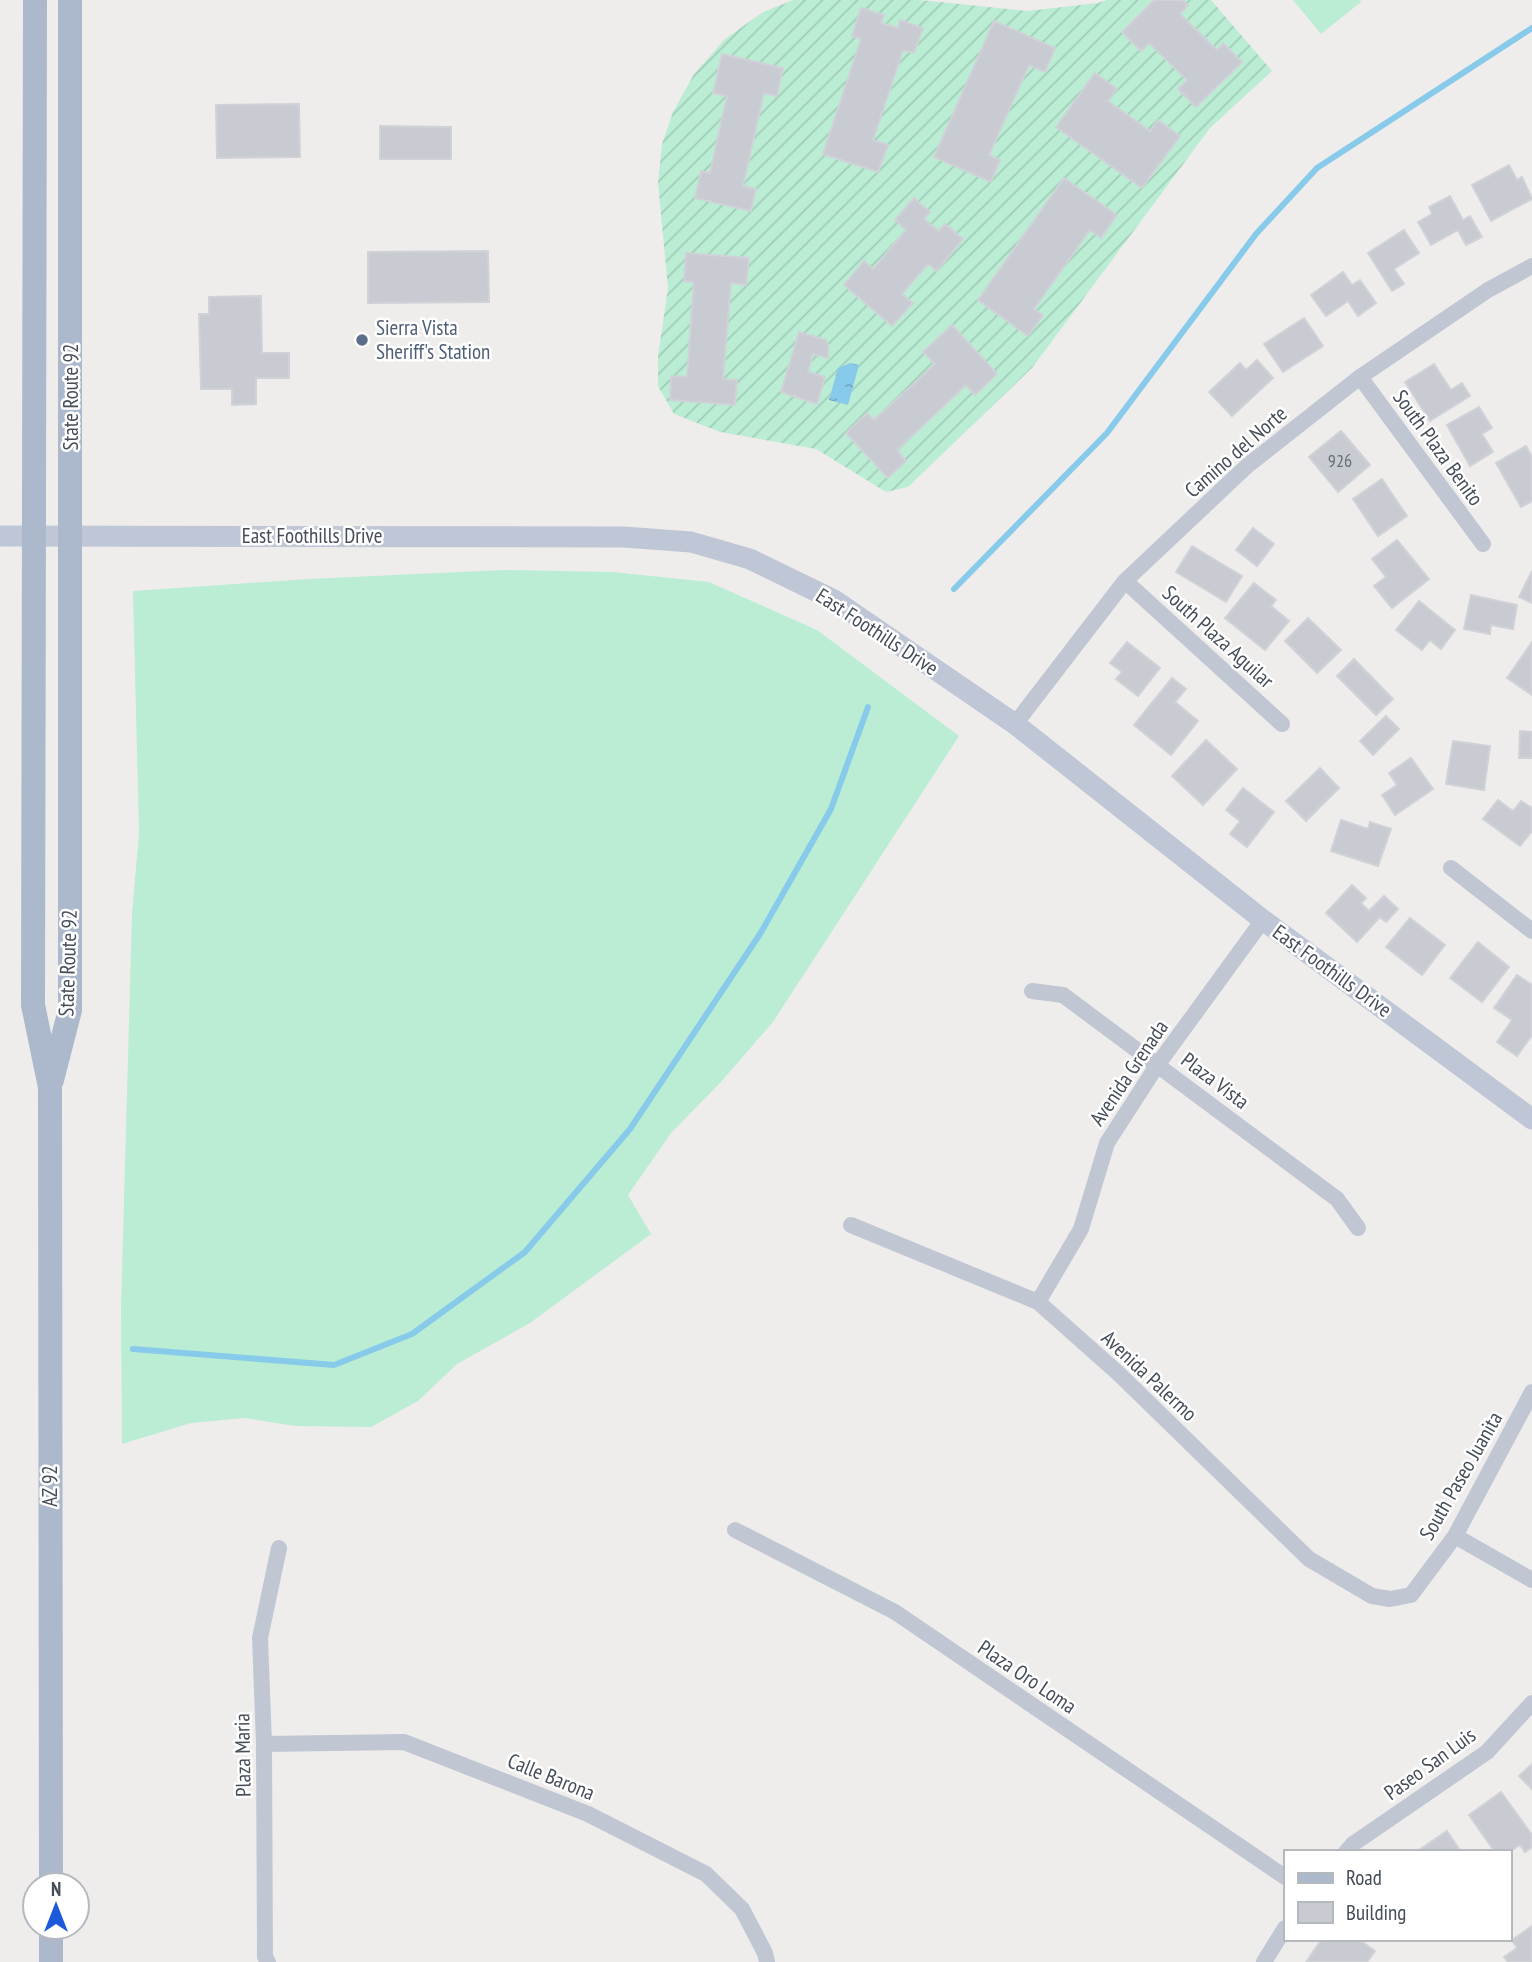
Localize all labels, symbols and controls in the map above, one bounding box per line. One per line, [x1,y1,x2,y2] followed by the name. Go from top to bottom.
[376,314,490,365] place label: Sierra Vista Sheriff's Station
[354,332,370,348] marker: Sierra Vista Sheriff's Station
[57,344,84,450] street label: State Route 92
[1387,384,1490,511] street label: South Plaza Benito
[1179,400,1292,503] street label: Camino del Norte
[1328,449,1352,472] house number: 926
[242,522,382,549] street label: East Foothills Drive
[1157,580,1280,694] street label: South Plaza Aguilar
[811,582,944,681] street label: East Foothills Drive
[52,909,83,1017] street label: State Route 92
[1267,918,1397,1023] street label: East Foothills Drive
[1083,1015,1174,1131] street label: Avenida Grenada
[1176,1046,1255,1115] street label: Plaza Vista
[1096,1324,1203,1427] street label: Avenida Palermo
[1413,1407,1508,1545] street label: South Paseo Juanita
[36,1465,63,1507] street label: AZ 92
[973,1634,1082,1719] street label: Plaza Oro Loma
[228,1713,257,1797] street label: Plaza Maria
[1379,1721,1481,1806] street label: Paseo San Luis
[504,1747,599,1806] street label: Calle Barona
[1284,1850,1511,1941] legend
[1346,1864,1382,1891] text: Road
[21,1871,91,1941] north arrow
[51,1877,61,1901] text: N
[1346,1899,1406,1926] text: Building

